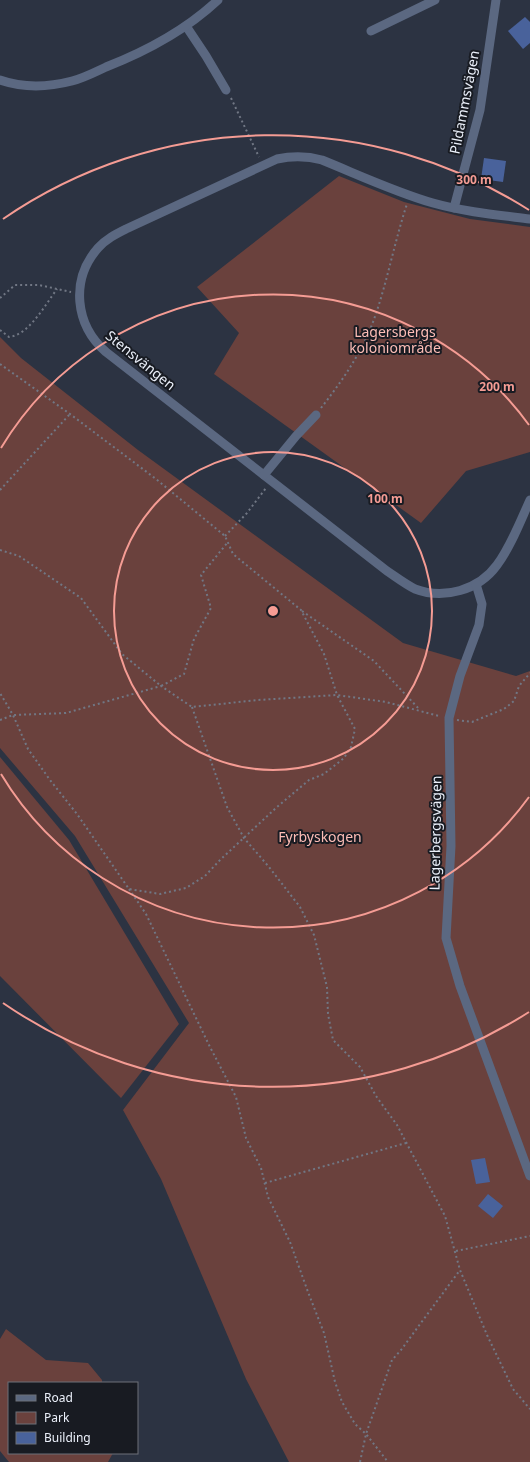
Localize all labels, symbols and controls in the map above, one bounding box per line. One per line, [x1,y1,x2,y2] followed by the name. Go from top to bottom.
[445,49,483,155] street label: Pildammsvägen
[456,171,492,188] text: 300 m
[349,322,441,357] park label: Lagersbergs koloniområde
[102,326,180,394] street label: Stensvängen
[479,378,515,395] text: 200 m
[367,490,403,507] text: 100 m
[266,604,280,618] centre of rings
[424,775,446,891] street label: Lagerbergsvägen
[278,827,362,846] park label: Fyrbyskogen
[8,1382,138,1454] legend
[44,1389,73,1406] text: Road
[44,1409,70,1426] text: Park
[44,1429,91,1446] text: Building

